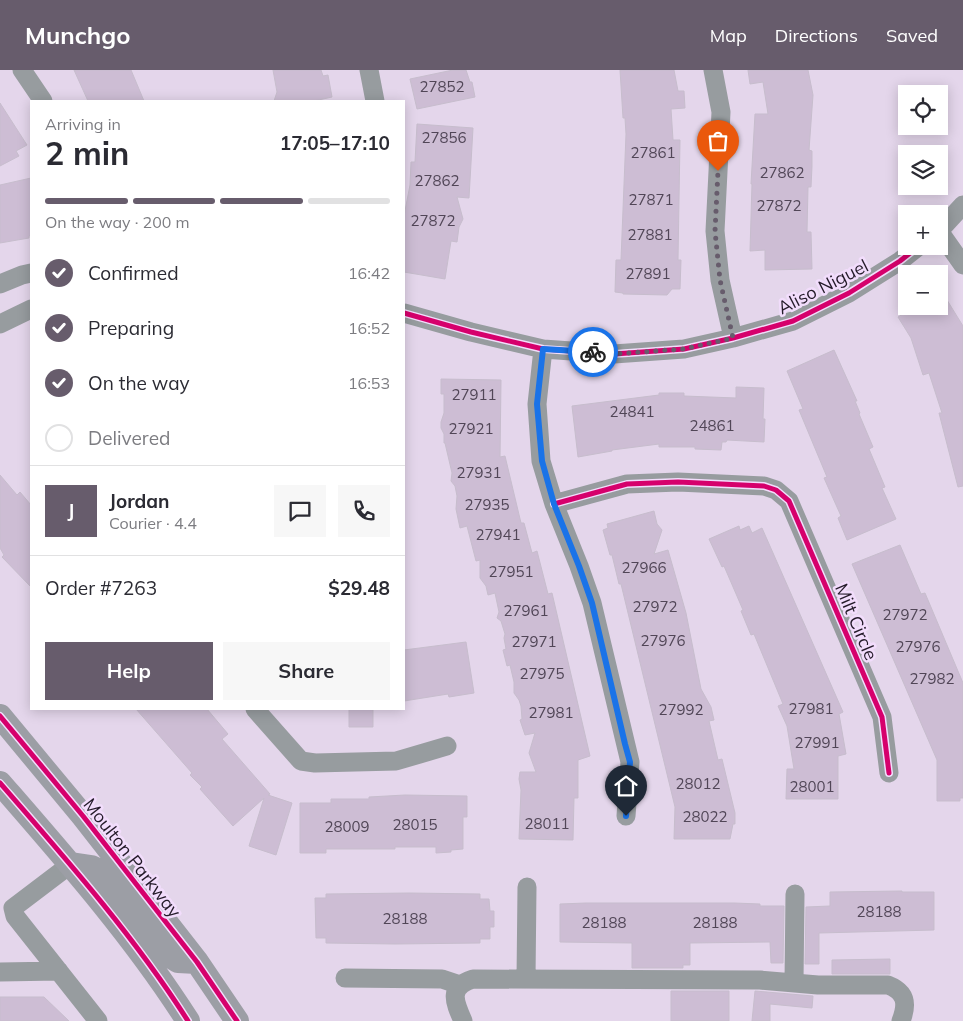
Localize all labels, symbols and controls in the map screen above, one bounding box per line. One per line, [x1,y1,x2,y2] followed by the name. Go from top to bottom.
[25,20,130,50] text: Munchgo
[710,24,747,47] text: Map
[775,24,858,47] text: Directions
[886,24,938,47] text: Saved
[419,77,465,96] house number: 27852
[898,85,948,315] map controls
[898,85,948,135] button: locate
[45,114,121,134] text: Arriving in
[697,120,739,171] pin
[704,127,732,155] icon: bag
[421,128,467,147] house number: 27856
[280,131,390,155] text: 17:05–17:10
[45,133,129,173] text: 2 min
[630,143,676,162] house number: 27861
[898,145,948,195] button: layers
[759,163,805,182] house number: 27862
[414,171,460,190] house number: 27862
[628,190,674,209] house number: 27871
[756,196,802,215] house number: 27872
[898,205,948,255] button: +
[410,211,456,230] house number: 27872
[45,212,190,232] text: On the way · 200 m
[627,225,673,244] house number: 27881
[774,254,872,319] street label: Aliso Niguel
[45,259,73,287] icon: check
[88,261,179,285] text: Confirmed
[348,263,390,283] text: 16:42
[625,264,671,283] house number: 27891
[898,265,948,315] button: −
[45,314,73,342] icon: check
[88,316,174,340] text: Preparing
[348,318,390,338] text: 16:52
[568,327,618,377] courier
[579,338,607,366] icon: bike
[45,369,73,397] icon: check
[88,371,190,395] text: On the way
[348,373,390,393] text: 16:53
[451,385,497,404] house number: 27911
[609,402,655,421] house number: 24841
[689,416,735,435] house number: 24861
[448,419,494,438] house number: 27921
[88,426,170,450] text: Delivered
[456,463,502,482] house number: 27931
[274,485,326,537] button: chat
[338,485,390,537] button: phone
[109,489,169,513] text: Jordan
[464,495,510,514] house number: 27935
[68,499,74,523] text: J
[109,513,197,533] text: Courier · 4.4
[475,525,521,544] house number: 27941
[621,558,667,577] house number: 27966
[488,562,534,581] house number: 27951
[45,576,157,600] text: Order #7263
[328,576,390,600] text: $29.48
[830,580,883,664] street label: Milt Circle
[632,597,678,616] house number: 27972
[503,601,549,620] house number: 27961
[882,605,928,624] house number: 27972
[640,631,686,650] house number: 27976
[511,632,557,651] house number: 27971
[895,637,941,656] house number: 27976
[45,642,213,700] button: Help
[223,642,390,700] button: Share
[519,664,565,683] house number: 27975
[909,669,955,688] house number: 27982
[788,699,834,718] house number: 27981
[658,700,704,719] house number: 27992
[528,703,574,722] house number: 27981
[794,733,840,752] house number: 27991
[605,765,647,816] pin
[612,772,640,800] icon: home
[675,774,721,793] house number: 28012
[789,777,835,796] house number: 28001
[79,793,187,922] street label: Moulton Parkway
[682,807,728,826] house number: 28022
[524,814,570,833] house number: 28011
[392,815,438,834] house number: 28015
[324,817,370,836] house number: 28009
[856,902,902,921] house number: 28188
[382,909,428,928] house number: 28188
[581,913,627,932] house number: 28188
[692,913,738,932] house number: 28188

